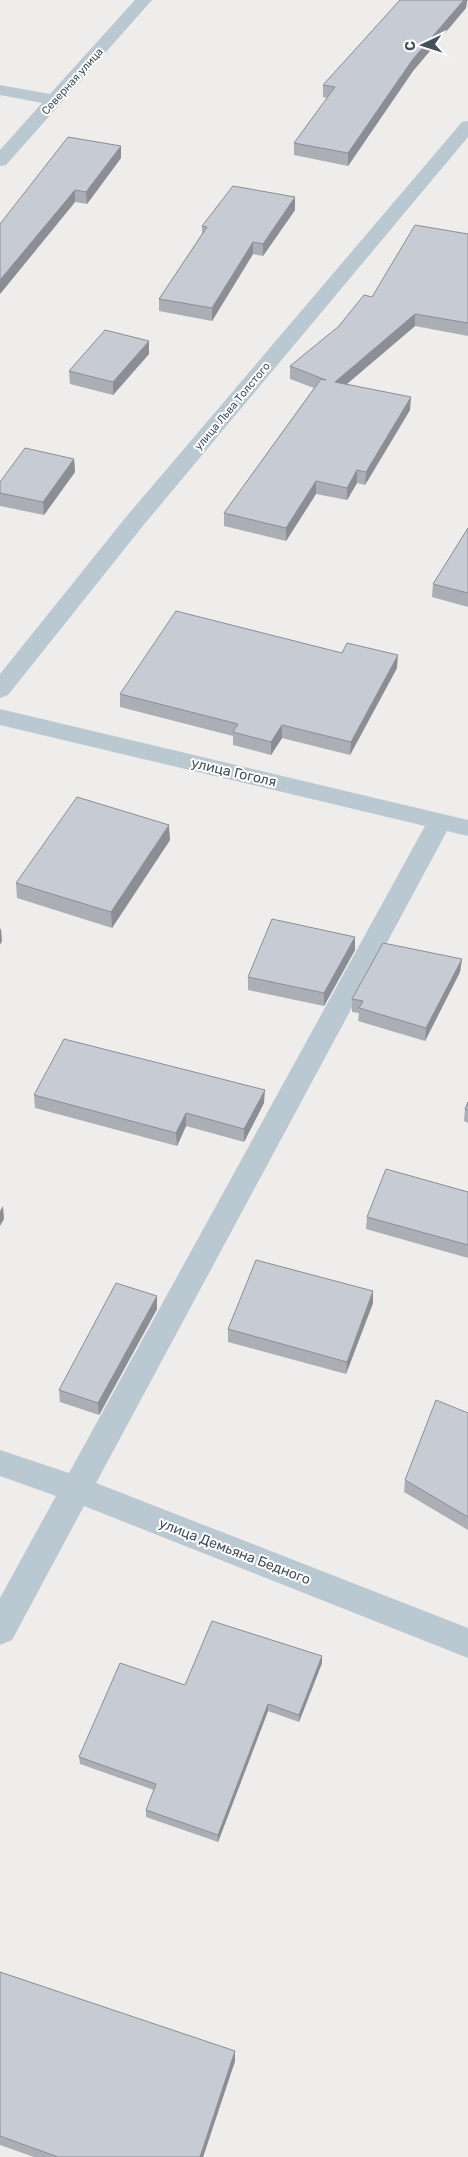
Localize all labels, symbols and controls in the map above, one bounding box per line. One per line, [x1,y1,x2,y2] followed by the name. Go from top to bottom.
[398,20,448,70] north arrow
[402,40,419,51] text: С
[39,45,106,117] street label: Северная улица
[192,360,273,453] street label: улица Льва Толстого
[190,754,278,791] street label: улица Гоголя
[157,1515,313,1588] street label: улица Демьяна Бедного

